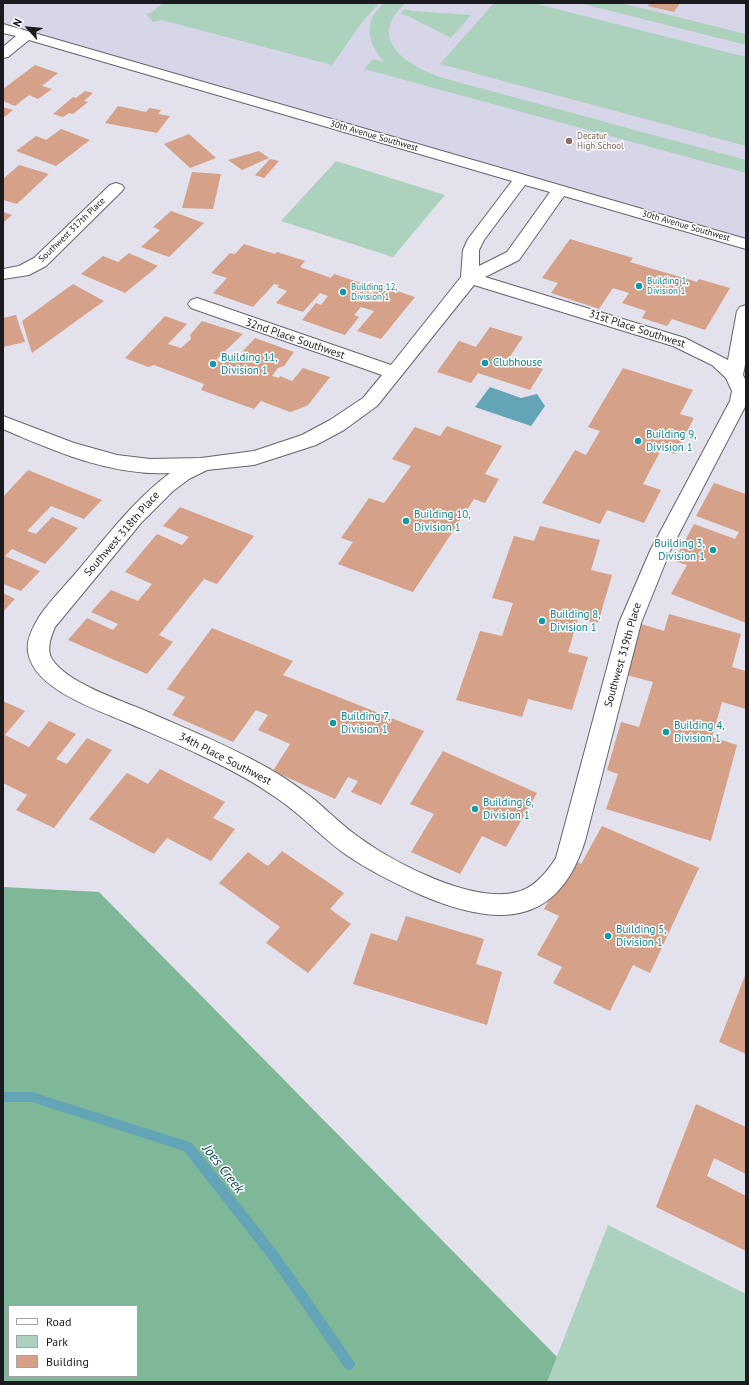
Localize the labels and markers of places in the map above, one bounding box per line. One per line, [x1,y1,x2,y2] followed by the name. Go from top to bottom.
[577,131,624,152] place label: Decatur High School
[564,136,574,146] marker: Decatur High School
[647,276,688,297] place label: Building 1, Division 1
[634,281,644,291] marker: Building 1, Division 1
[351,282,397,303] place label: Building 12, Division 1
[338,287,348,297] marker: Building 12, Division 1
[221,351,278,377] place label: Building 11, Division 1
[493,356,542,370] place label: Clubhouse
[480,358,490,368] marker: Clubhouse
[208,359,218,369] marker: Building 11, Division 1
[646,428,697,454] place label: Building 9, Division 1
[633,436,643,446] marker: Building 9, Division 1
[414,508,471,534] place label: Building 10, Division 1
[401,516,411,526] marker: Building 10, Division 1
[654,537,705,563] place label: Building 3, Division 1
[708,545,718,555] marker: Building 3, Division 1
[550,608,601,634] place label: Building 8, Division 1
[537,616,547,626] marker: Building 8, Division 1
[341,710,390,736] place label: Building 7, Division 1
[328,718,338,728] marker: Building 7, Division 1
[674,719,725,745] place label: Building 4, Division 1
[661,727,671,737] marker: Building 4, Division 1
[483,796,534,822] place label: Building 6, Division 1
[470,804,480,814] marker: Building 6, Division 1
[616,923,667,949] place label: Building 5, Division 1
[603,931,613,941] marker: Building 5, Division 1

